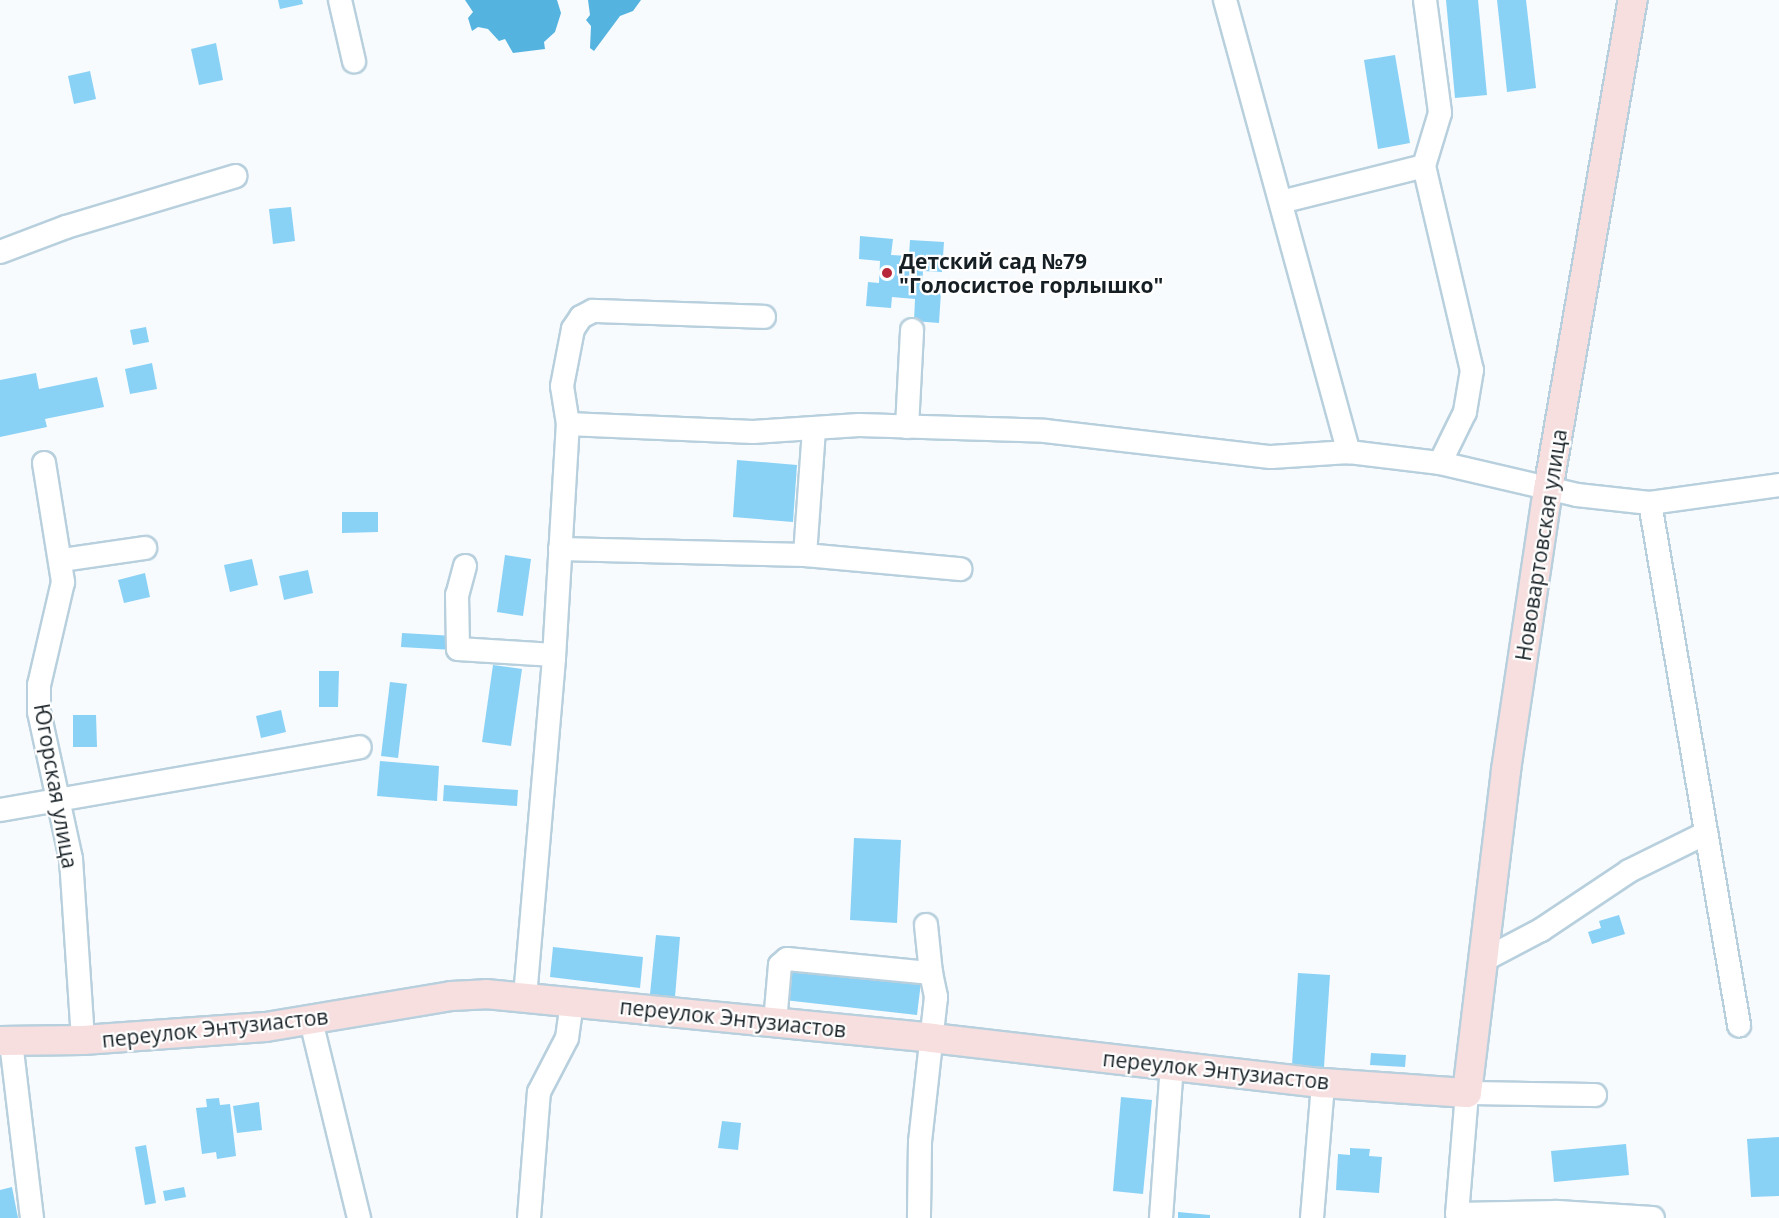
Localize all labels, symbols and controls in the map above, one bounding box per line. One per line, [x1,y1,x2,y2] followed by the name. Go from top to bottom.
[899,248,1163,298] place label: Детский сад №79 "Голосистое горлышко"
[880,266,894,280] marker: Детский сад №79 "Голосистое горлышко"
[1510,427,1572,663] street label: Нововартовская улица
[29,702,83,870] street label: Югорская улица
[618,994,848,1042] street label: переулок Энтузиастов
[100,1004,330,1052] street label: переулок Энтузиастов
[1101,1046,1331,1094] street label: переулок Энтузиастов

